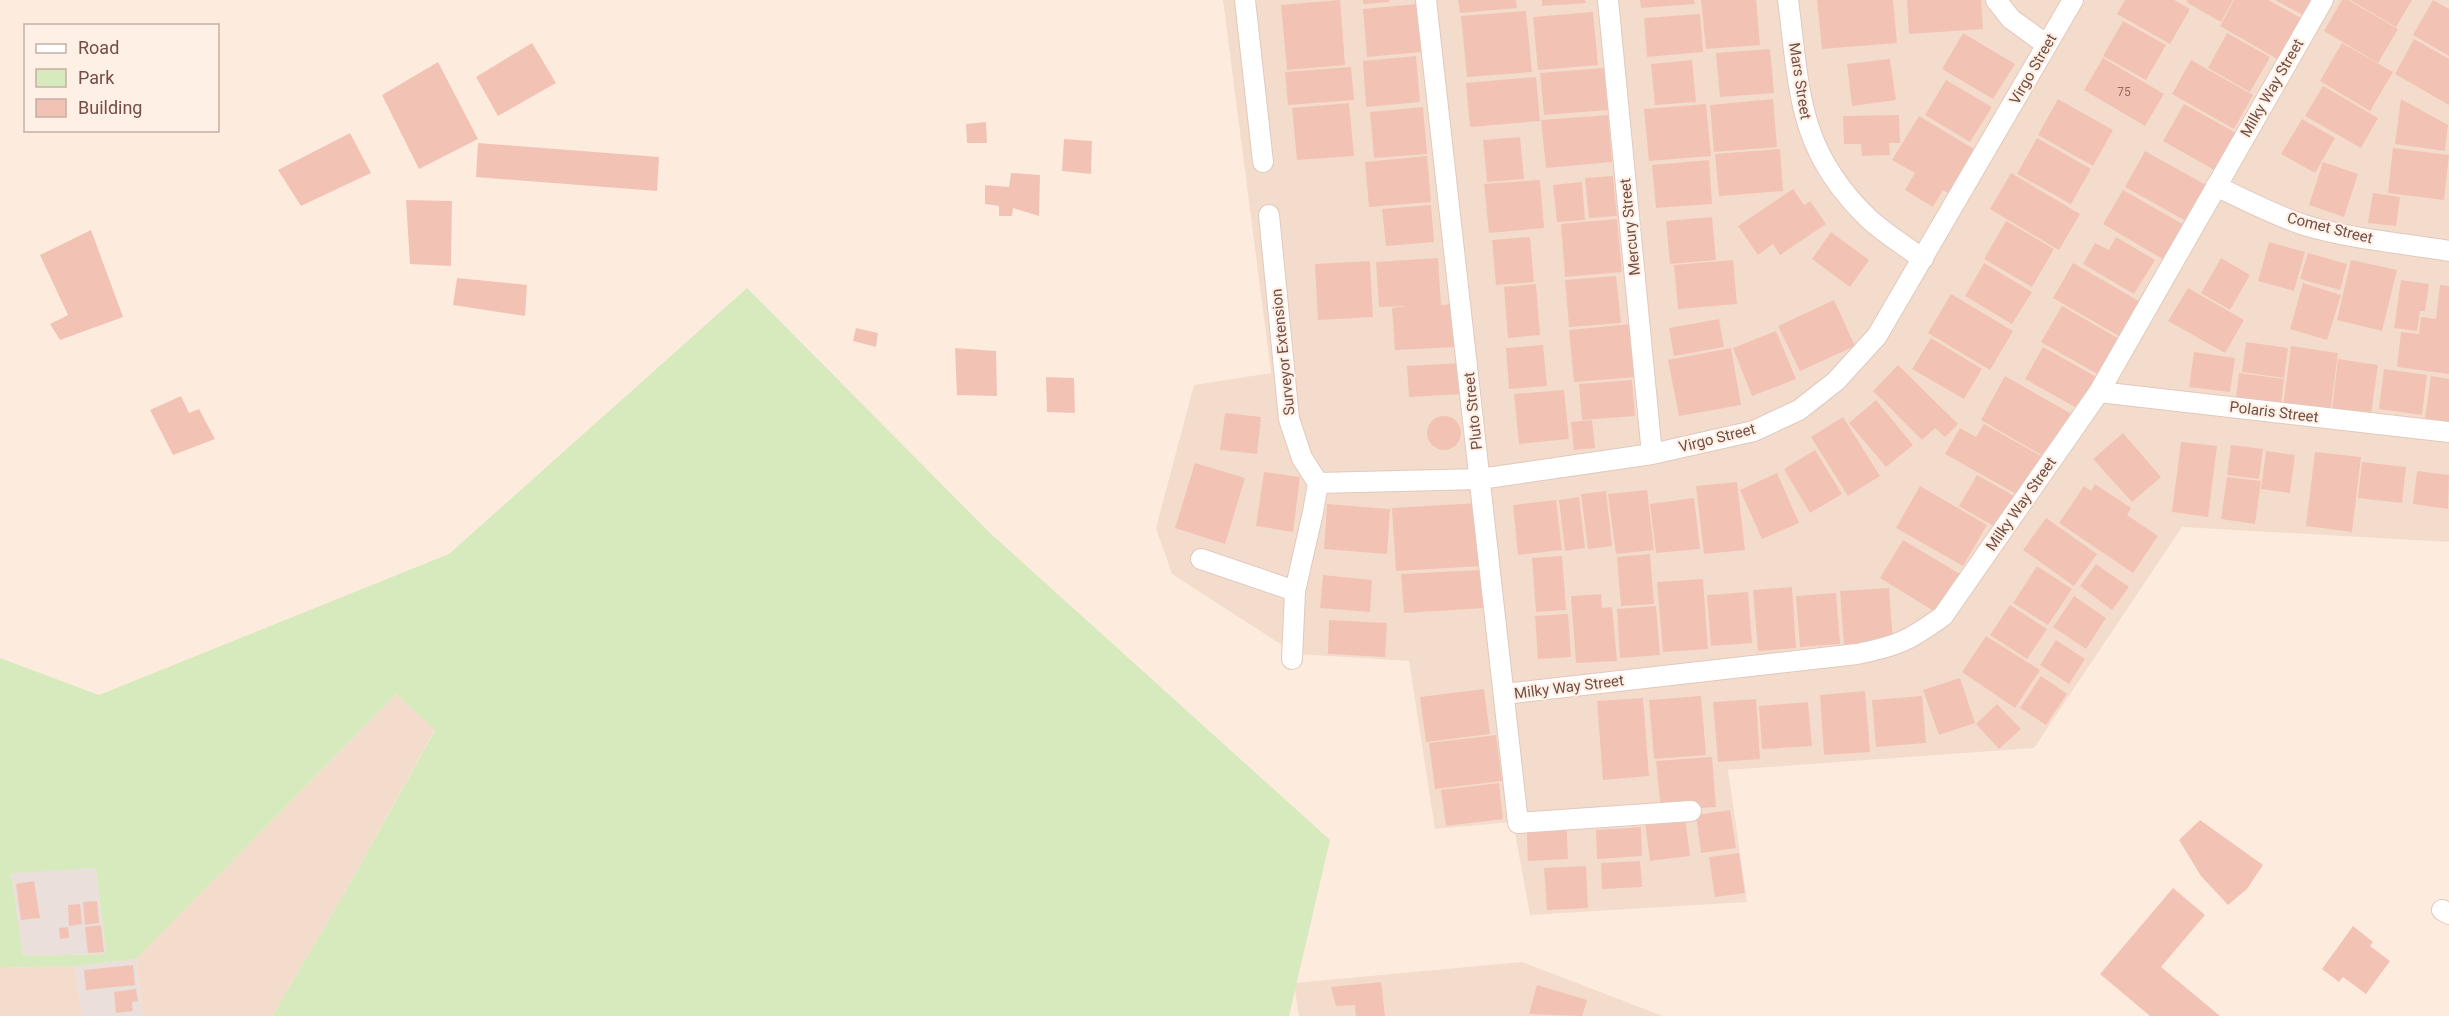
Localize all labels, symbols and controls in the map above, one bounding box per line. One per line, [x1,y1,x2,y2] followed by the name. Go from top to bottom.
[24,24,219,132] legend
[2006,30,2060,107] street label: Virgo Street
[2237,36,2307,140] street label: Milky Way Street
[78,37,119,58] text: Road
[1785,41,1815,121] street label: Mars Street
[78,67,115,88] text: Park
[2117,85,2131,99] house number: 75
[78,97,142,118] text: Building
[1616,177,1644,277] street label: Mercury Street
[2285,209,2375,247] street label: Comet Street
[1267,288,1299,416] street label: Surveyor Extension
[1460,371,1486,451] street label: Pluto Street
[2228,398,2320,426] street label: Polaris Street
[1677,420,1757,456] street label: Virgo Street
[1982,454,2060,554] street label: Milky Way Street
[1513,671,1625,703] street label: Milky Way Street

